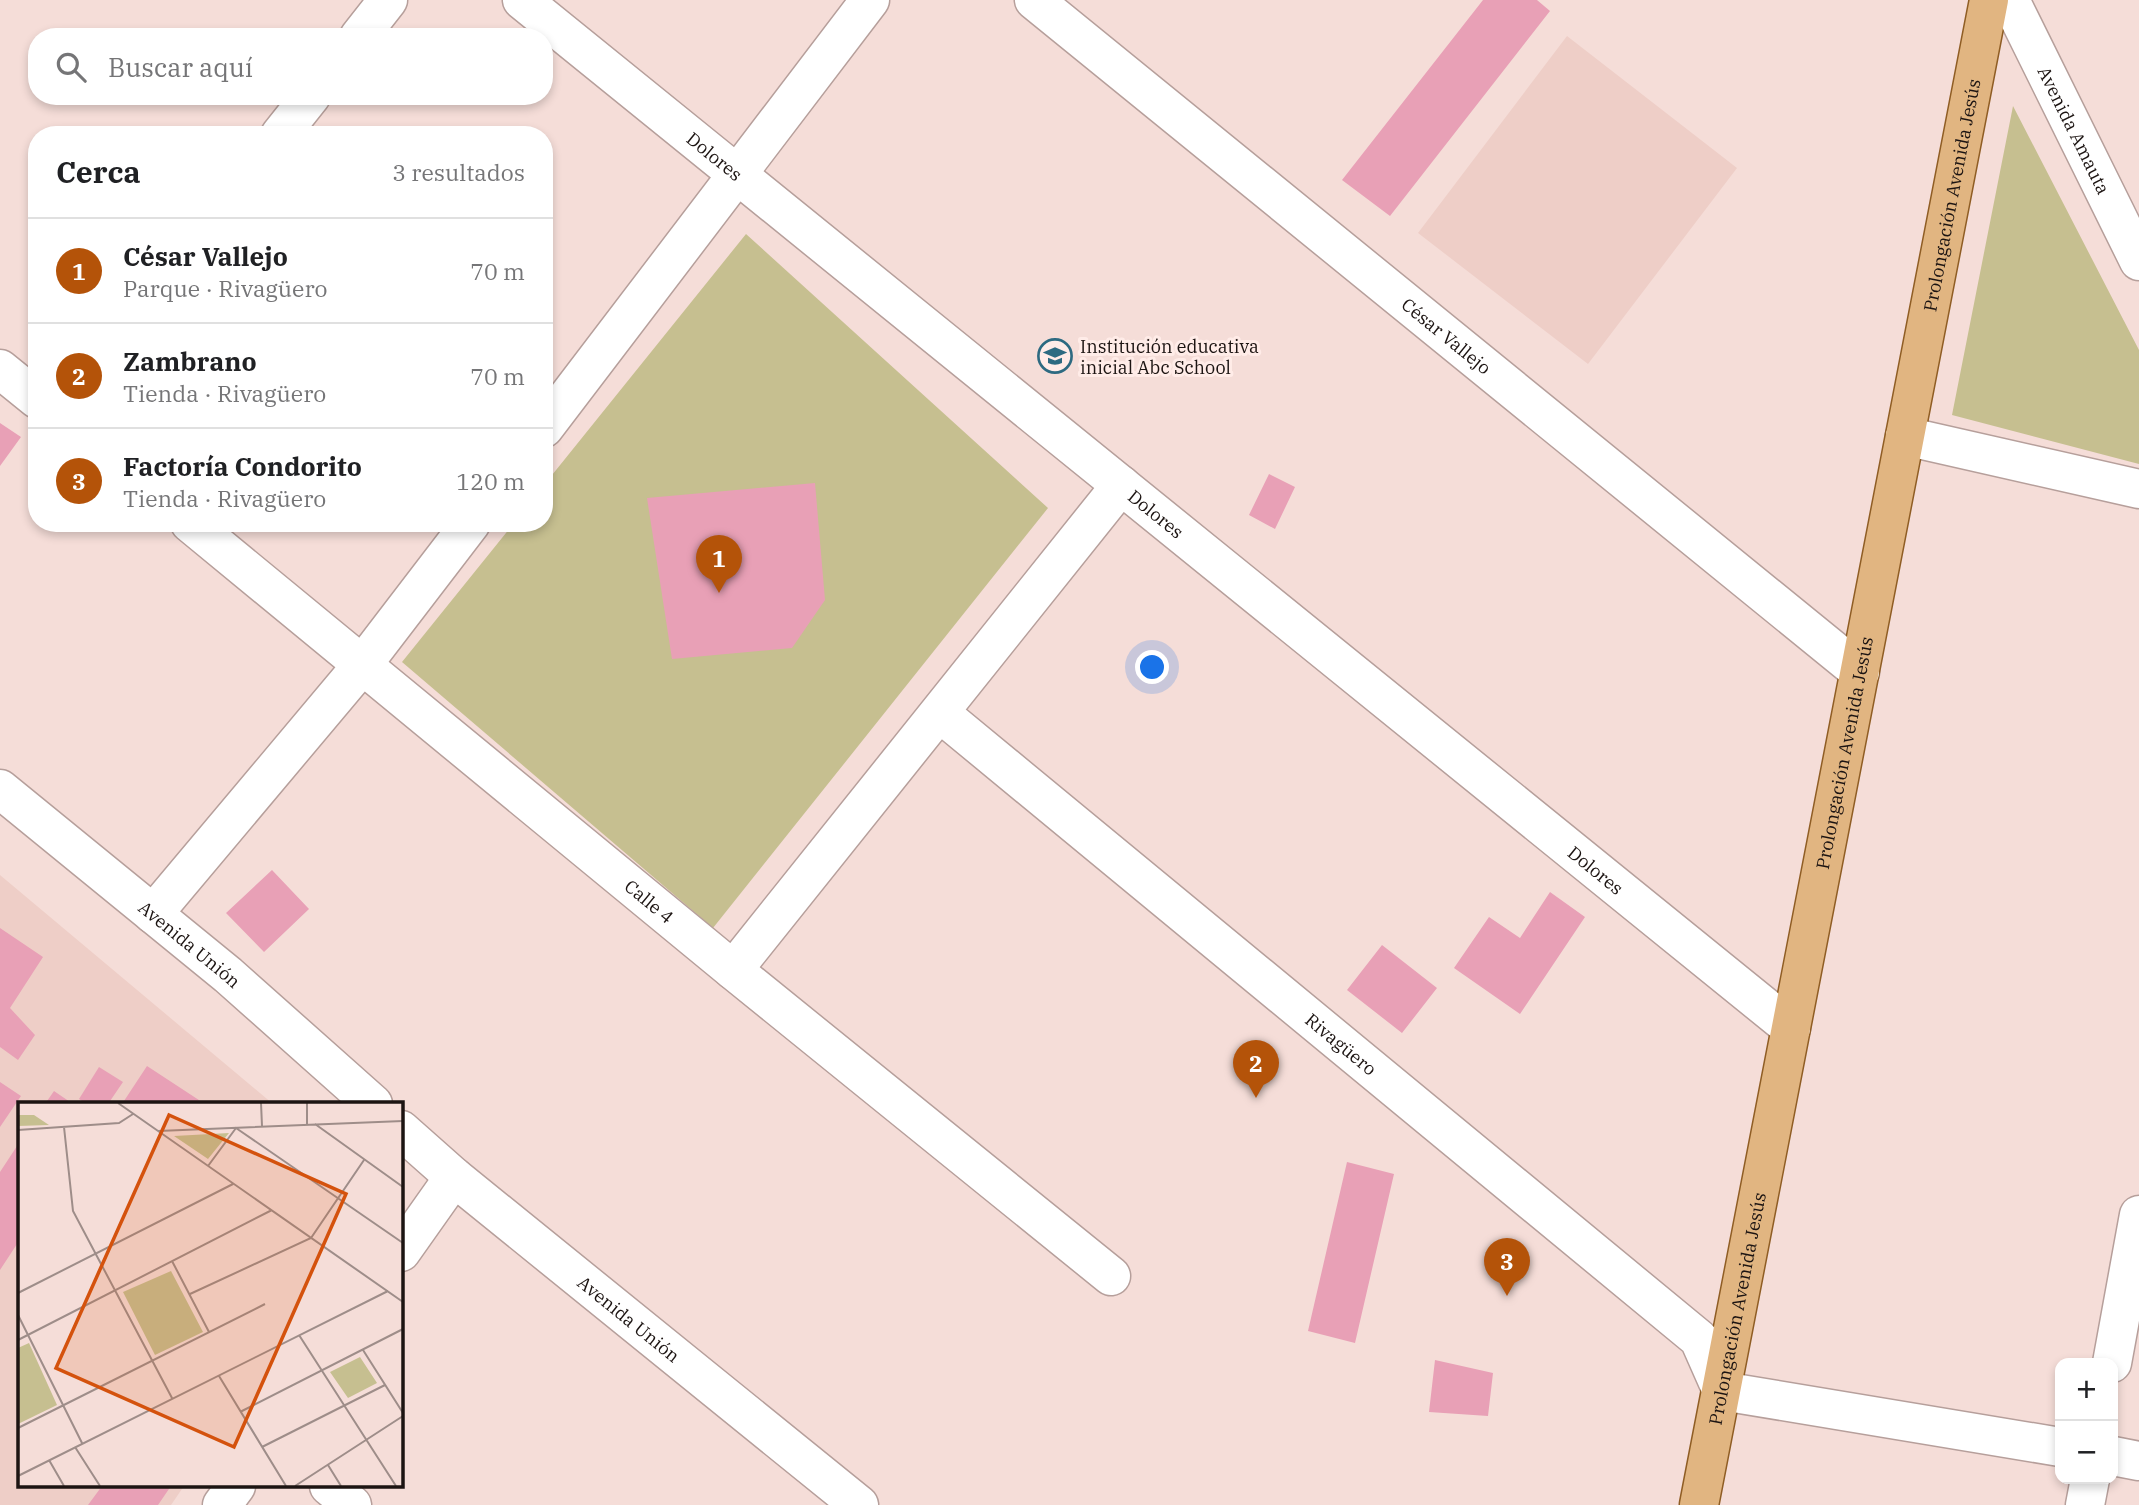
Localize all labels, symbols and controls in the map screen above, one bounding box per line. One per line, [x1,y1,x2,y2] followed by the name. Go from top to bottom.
[28,28,553,105] search box
[52,48,90,86] icon: search
[108,50,253,84] text: Buscar aquí
[2033,62,2116,198] street label: Avenida Amauta
[1918,77,1985,313] street label: Prolongación Avenida Jesús
[682,127,747,185] street label: Dolores
[56,152,141,191] text: Cerca
[392,157,525,187] text: 3 resultados
[123,239,288,273] text: César Vallejo
[72,256,86,286] text: 1
[470,256,525,286] text: 70 m
[123,273,328,303] text: Parque · Rivagüero
[1397,293,1496,379] street label: César Vallejo
[1080,335,1259,379] place label: Institución educativa inicial Abc School
[1036,337,1074,375] school or university icon: Institución educativa inicial Abc School
[123,344,257,378] text: Zambrano
[72,361,86,391] text: 2
[470,361,525,391] text: 70 m
[123,378,326,408] text: Tienda · Rivagüero
[123,449,362,483] text: Factoría Condorito
[72,466,86,496] text: 3
[456,466,525,496] text: 120 m
[123,483,326,513] text: Tienda · Rivagüero
[1124,484,1189,543] street label: Dolores
[696,535,742,593] pin: 1
[1810,635,1878,871] street label: Prolongación Avenida Jesús
[1135,650,1169,684] your location
[1563,841,1628,899] street label: Dolores
[620,874,679,928] street label: Calle 4
[134,895,246,992] street label: Avenida Unión
[1301,1008,1382,1080] street label: Rivagüero
[1233,1040,1279,1098] pin: 2
[18,1102,402,1488] inset map
[1703,1190,1770,1427] street label: Prolongación Avenida Jesús
[1484,1238,1530,1296] pin: 3
[573,1270,685,1367] street label: Avenida Unión
[2055,1358,2118,1484] map controls
[2055,1358,2118,1421] button: +
[2055,1421,2118,1484] button: −

